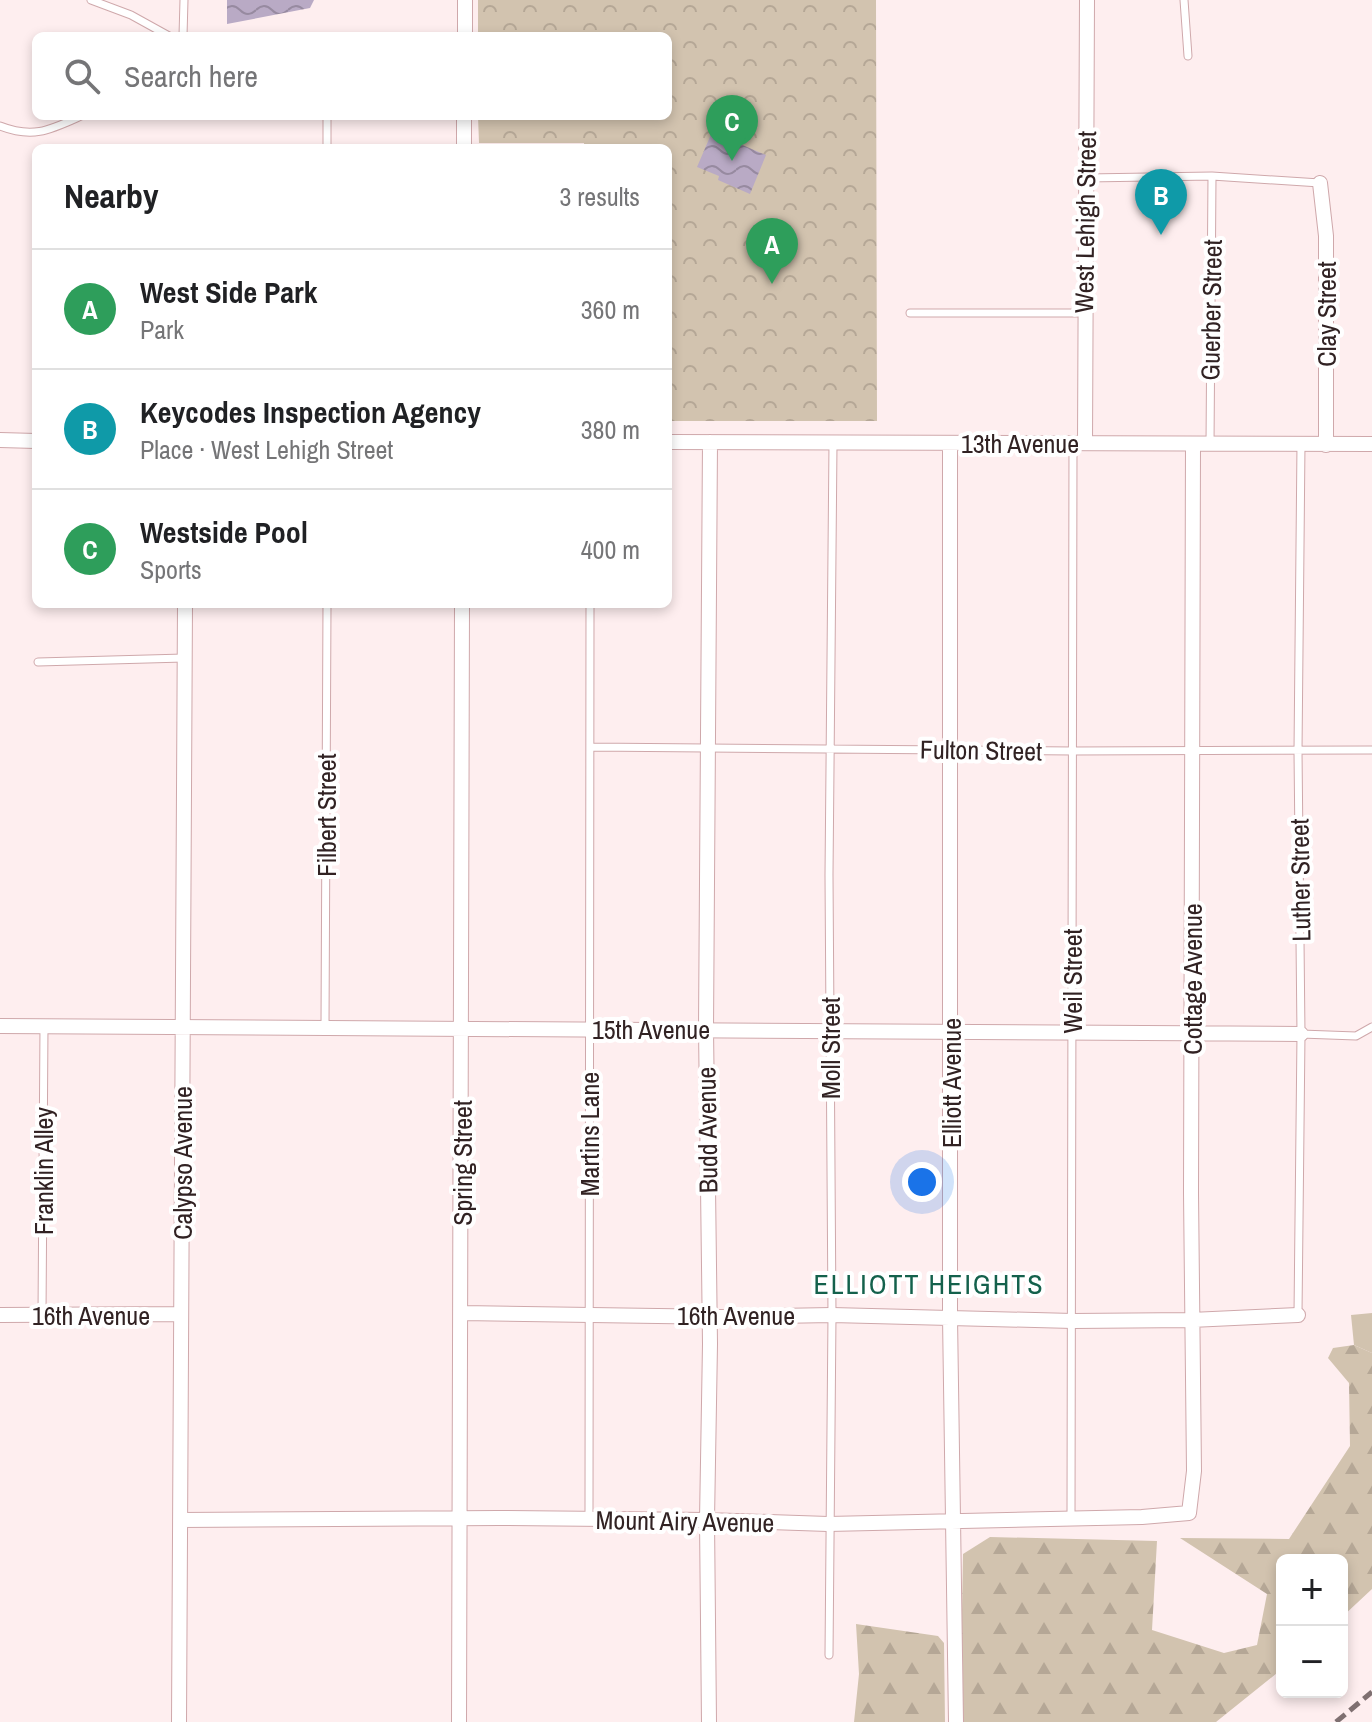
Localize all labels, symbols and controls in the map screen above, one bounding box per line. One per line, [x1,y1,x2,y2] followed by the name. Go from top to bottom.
[32,32,672,120] search box
[60,54,104,98] icon: search
[124,56,258,96] text: Search here
[706,95,758,161] pin: C
[1066,131,1104,313] street label: West Lehigh Street
[1135,169,1187,235] pin: B
[64,173,159,219] text: Nearby
[559,179,640,214] text: 3 results
[746,218,798,284] pin: A
[1192,239,1230,381] street label: Guerber Street
[1309,261,1344,367] street label: Clay Street
[140,272,317,312] text: West Side Park
[82,292,98,327] text: A
[581,292,640,327] text: 360 m
[140,312,184,347] text: Park
[140,392,481,432] text: Keycodes Inspection Agency
[82,412,98,447] text: B
[581,412,640,447] text: 380 m
[961,426,1079,461] street label: 13th Avenue
[140,432,393,467] text: Place · West Lehigh Street
[140,512,308,552] text: Westside Pool
[82,532,98,567] text: C
[581,532,640,567] text: 400 m
[140,552,202,587] text: Sports
[920,731,1042,769] street label: Fulton Street
[309,753,344,877] street label: Filbert Street
[1281,818,1319,942] street label: Luther Street
[1175,903,1210,1055] street label: Cottage Avenue
[1055,928,1090,1034] street label: Weil Street
[813,997,848,1099] street label: Moll Street
[592,1012,710,1047] street label: 15th Avenue
[934,1018,969,1148] street label: Elliott Avenue
[688,1066,726,1194] street label: Budd Avenue
[572,1072,607,1196] street label: Martins Lane
[165,1086,200,1240] street label: Calypso Avenue
[445,1100,480,1226] street label: Spring Street
[26,1107,61,1235] street label: Franklin Alley
[902,1162,942,1202] your location
[813,1265,1045,1303] district label: ELLIOTT HEIGHTS
[32,1298,150,1333] street label: 16th Avenue
[677,1298,795,1333] street label: 16th Avenue
[595,1502,775,1540] street label: Mount Airy Avenue
[1276,1554,1348,1698] map controls
[1276,1554,1348,1626] button: +
[1276,1626,1348,1698] button: −

